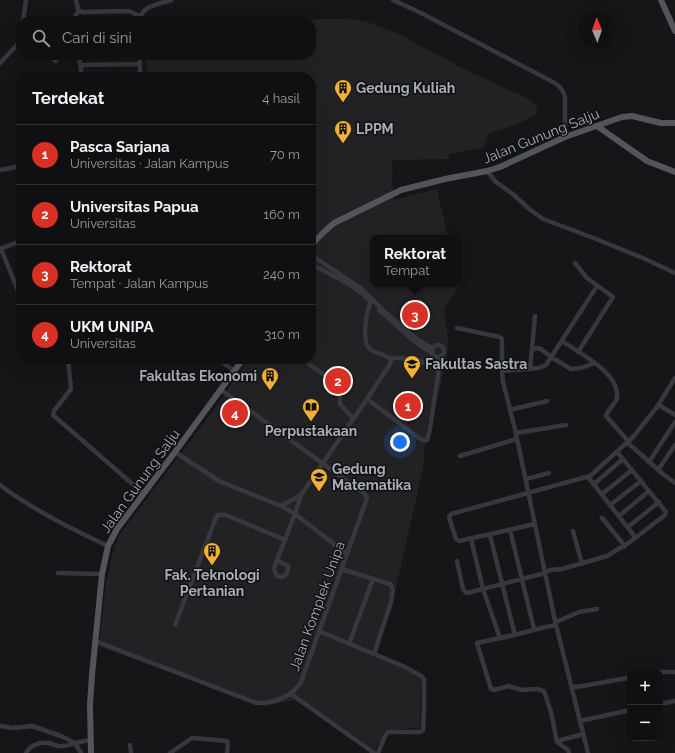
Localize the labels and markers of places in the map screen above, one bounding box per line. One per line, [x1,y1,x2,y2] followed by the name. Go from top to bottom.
[333,78,353,103] building icon: Gedung Kuliah
[356,80,455,96] place label: Gedung Kuliah
[333,119,353,144] building icon: LPPM
[356,121,394,137] place label: LPPM
[402,300,428,330] pin: 3
[402,354,422,379] school or university icon: Fakultas Sastra
[425,356,527,372] place label: Fakultas Sastra
[260,366,280,391] building icon: Fakultas Ekonomi
[325,366,351,396] pin: 2
[139,368,257,384] place label: Fakultas Ekonomi
[395,391,421,421] pin: 1
[301,397,321,422] library icon: Perpustakaan
[222,398,248,428] pin: 4
[265,423,357,439] place label: Perpustakaan
[332,461,411,493] place label: Gedung Matematika
[309,467,329,492] school or university icon: Gedung Matematika
[202,541,222,566] building icon: Fak. Teknologi Pertanian
[164,567,260,599] place label: Fak. Teknologi Pertanian

